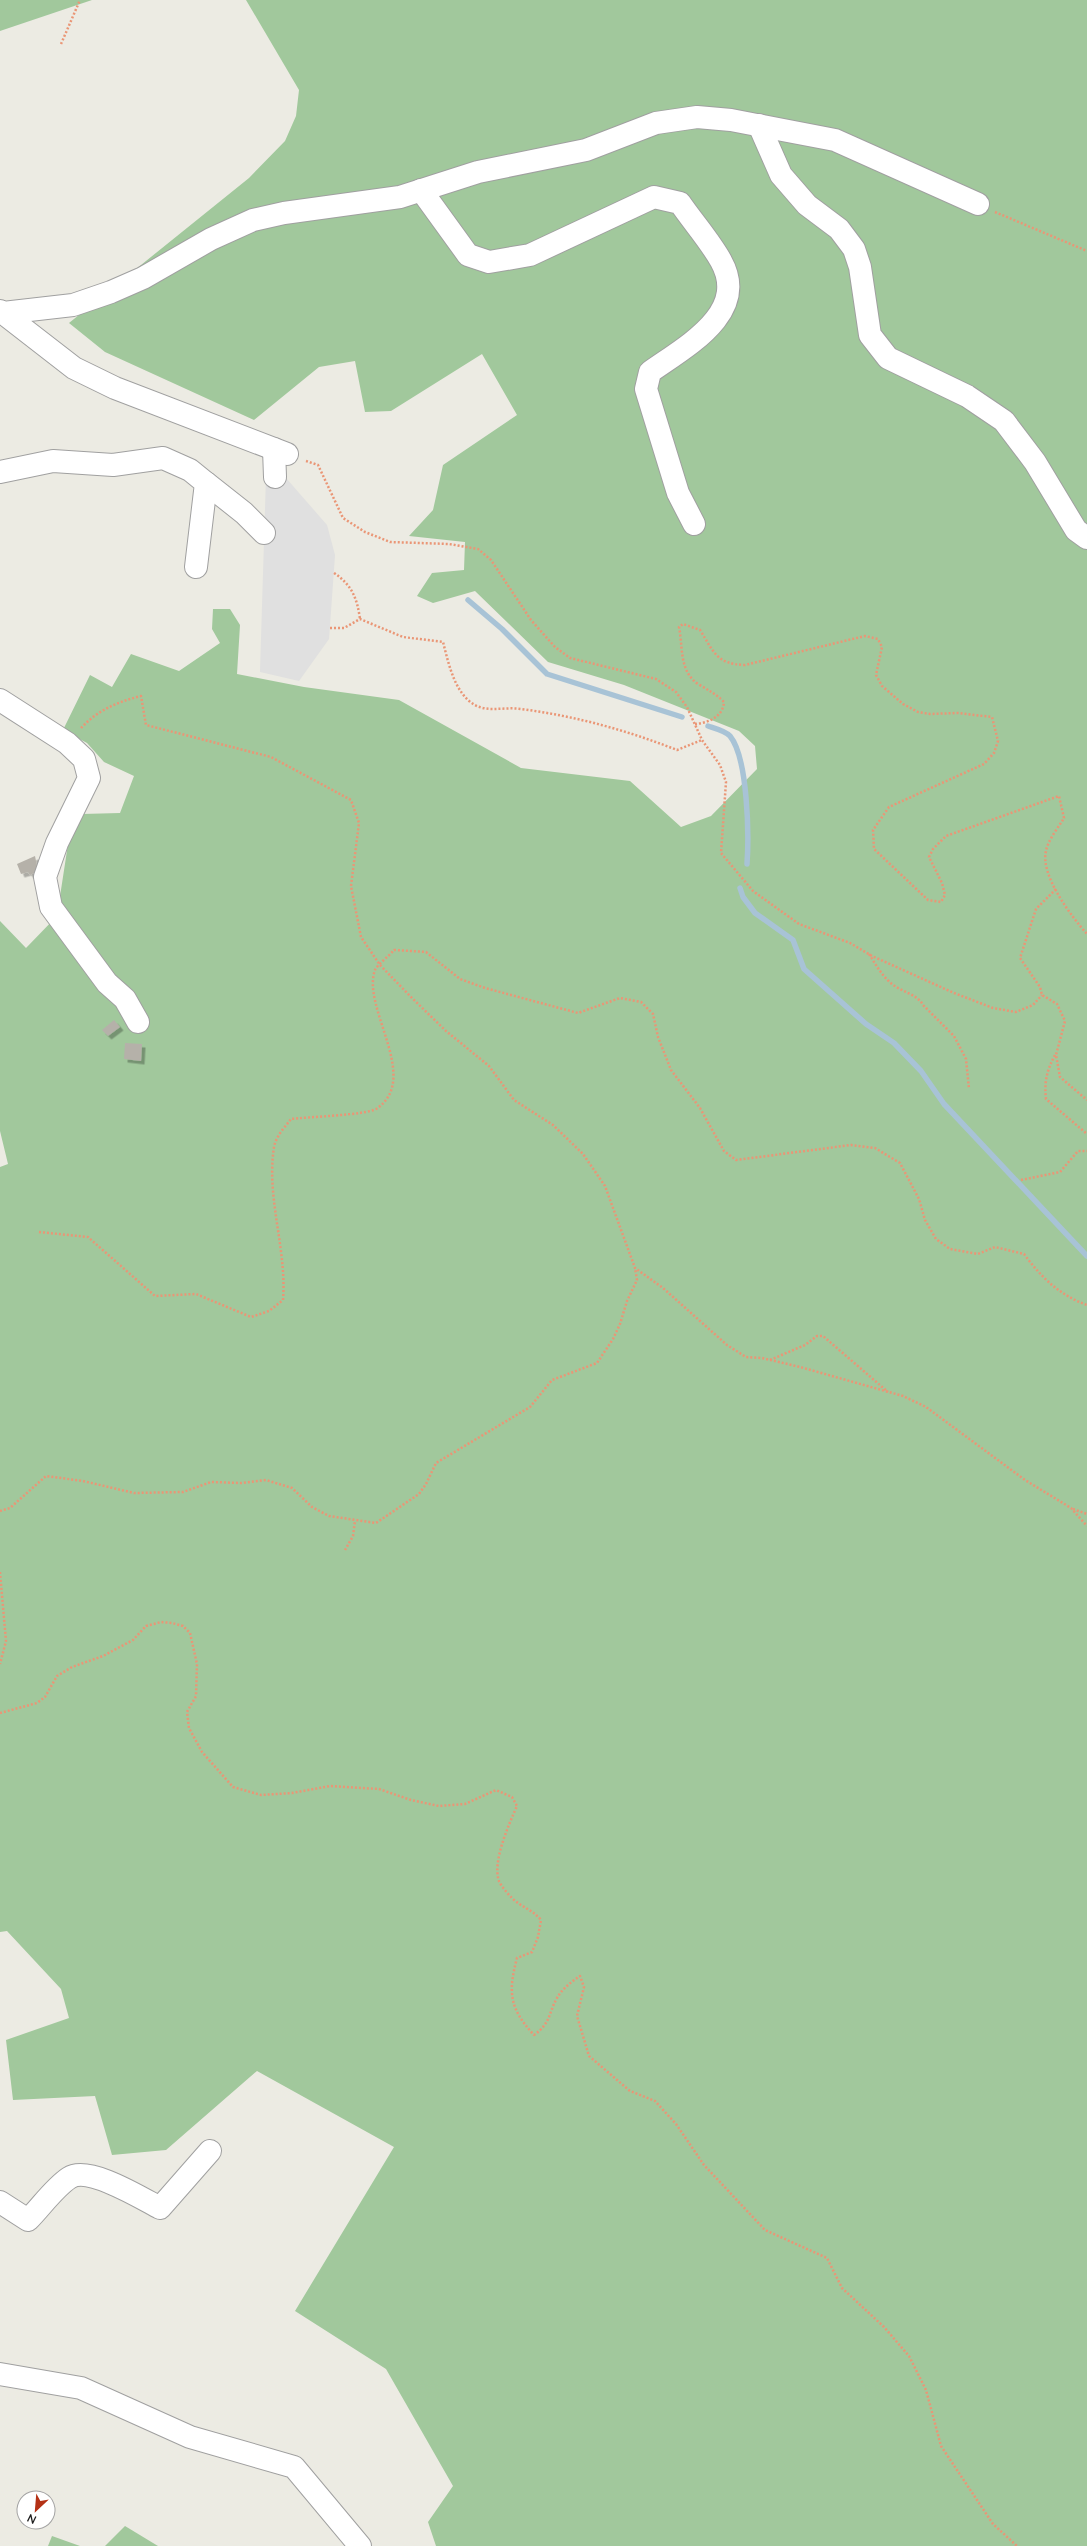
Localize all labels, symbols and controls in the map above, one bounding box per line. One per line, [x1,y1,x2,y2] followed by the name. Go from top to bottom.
[16,2490,56,2530] north arrow
[25,2512,38,2527] text: N

